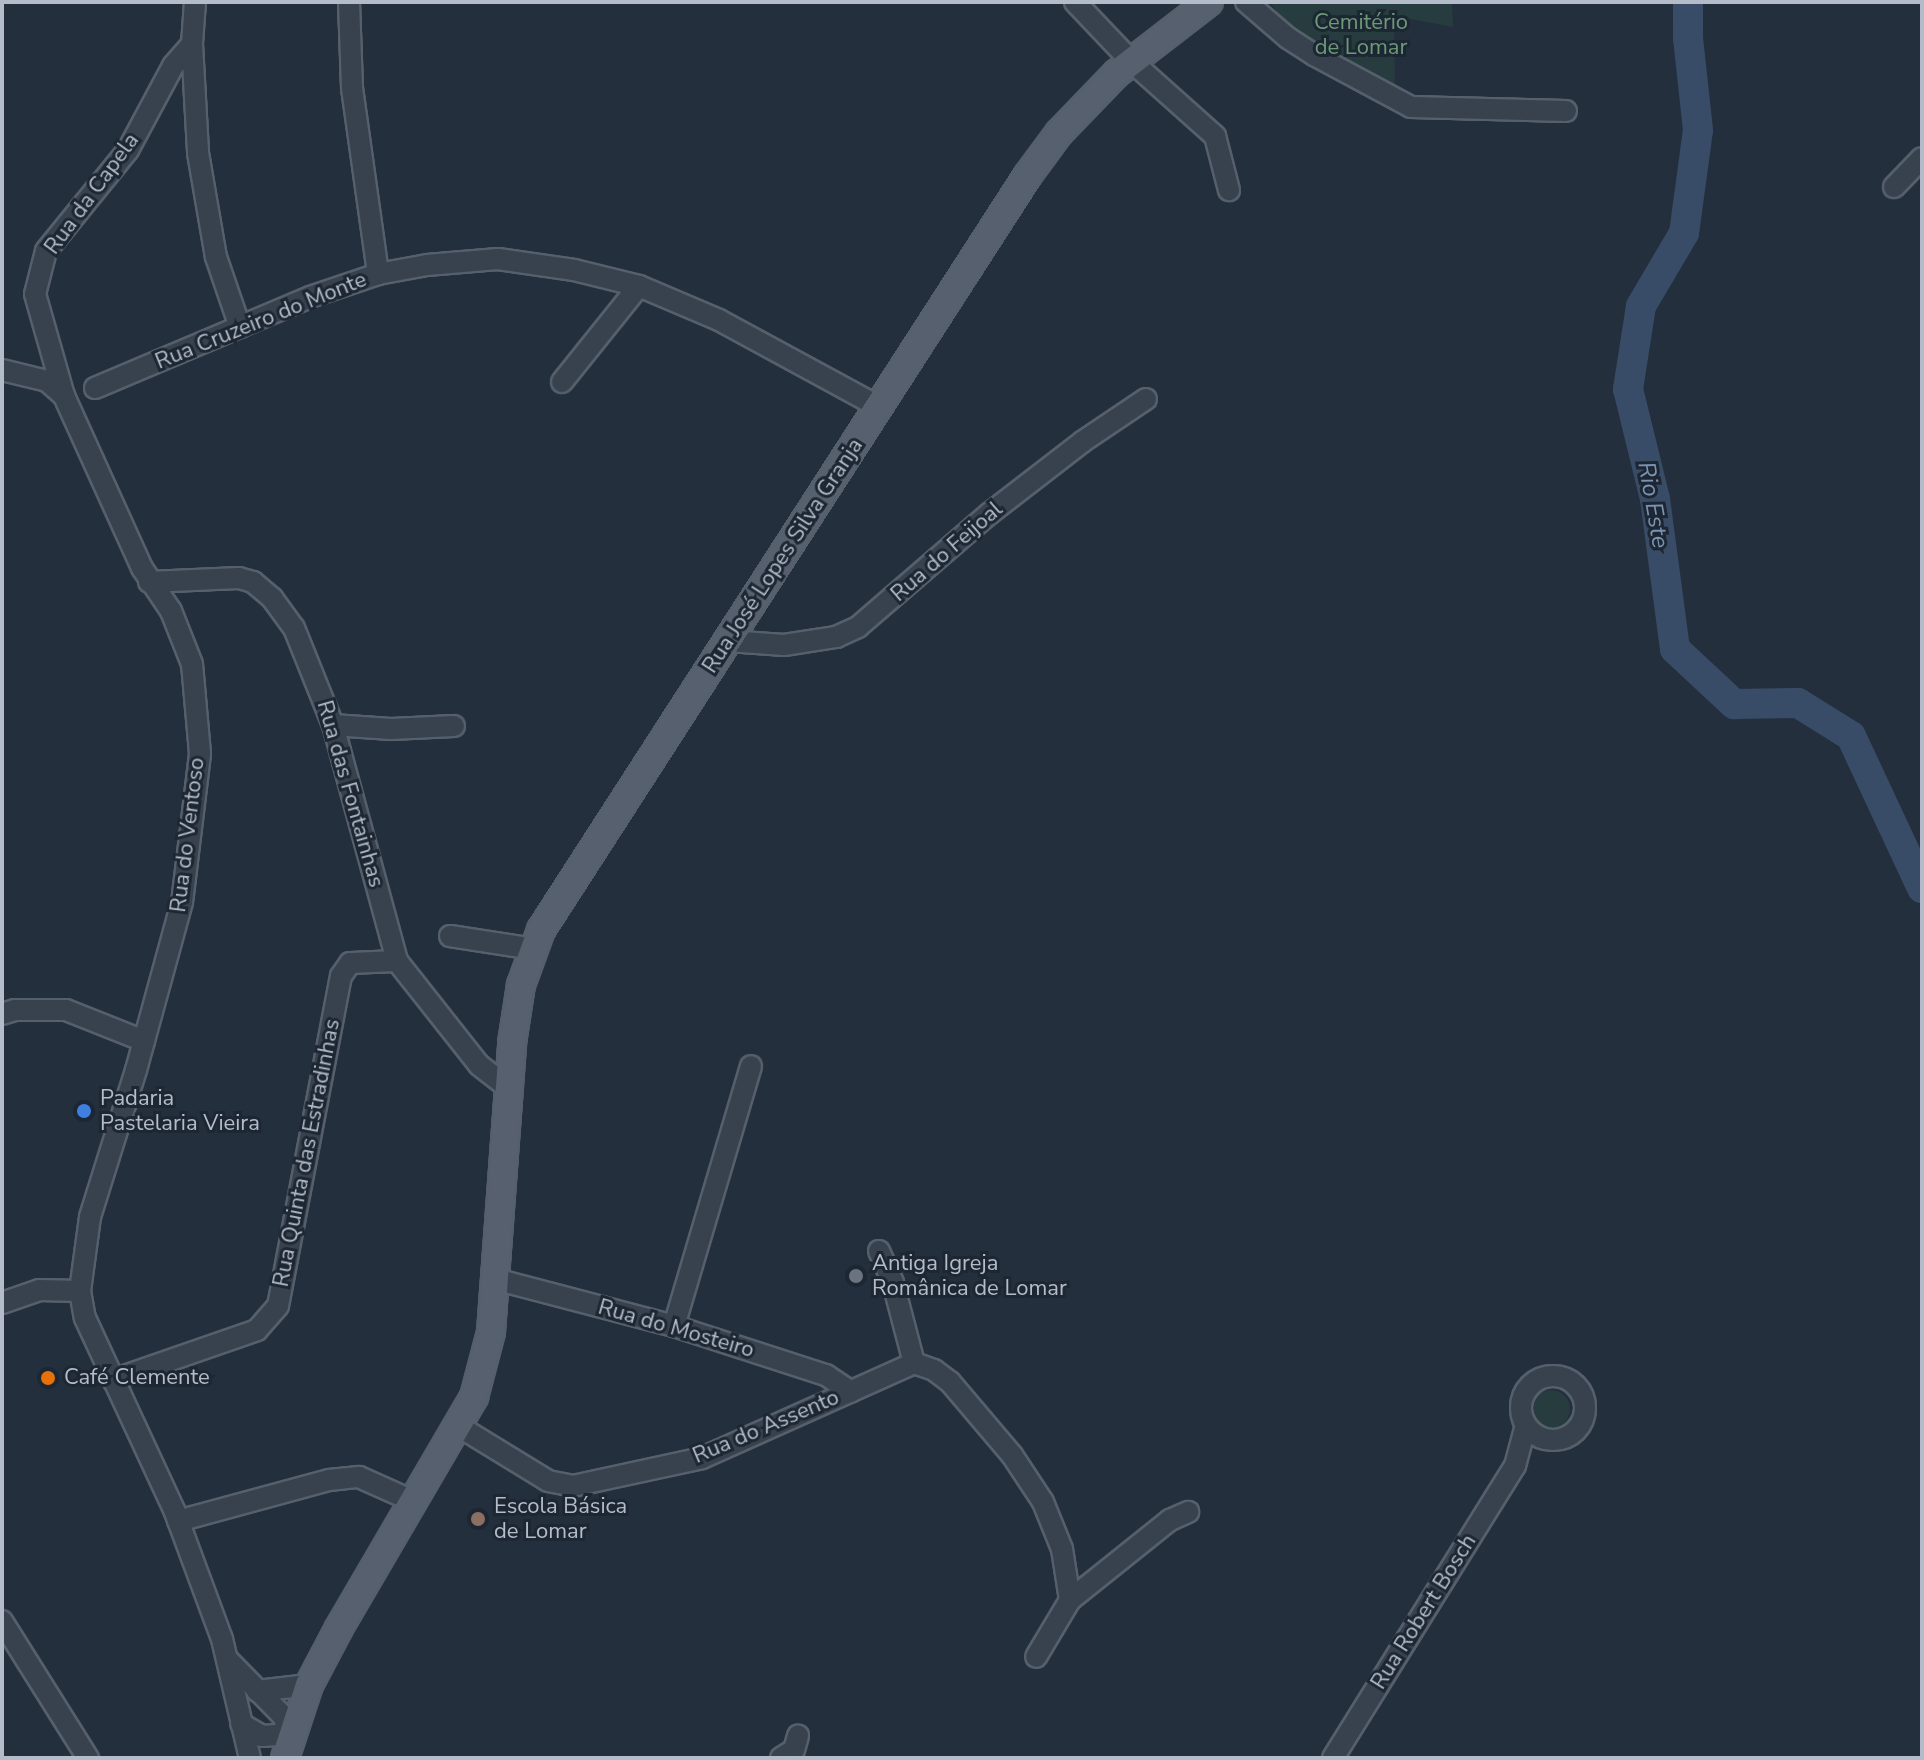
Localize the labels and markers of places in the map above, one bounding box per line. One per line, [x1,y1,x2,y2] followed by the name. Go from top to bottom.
[100,1085,260,1136] place label: Padaria Pastelaria Vieira
[75,1102,93,1120] marker: Padaria Pastelaria Vieira
[872,1250,1067,1302] place label: Antiga Igreja Românica de Lomar
[847,1267,865,1285] marker: Antiga Igreja Românica de Lomar
[64,1365,210,1391] place label: Café Clemente
[39,1369,57,1387] marker: Café Clemente
[494,1493,627,1544] place label: Escola Básica de Lomar
[469,1510,487,1528] marker: Escola Básica de Lomar

